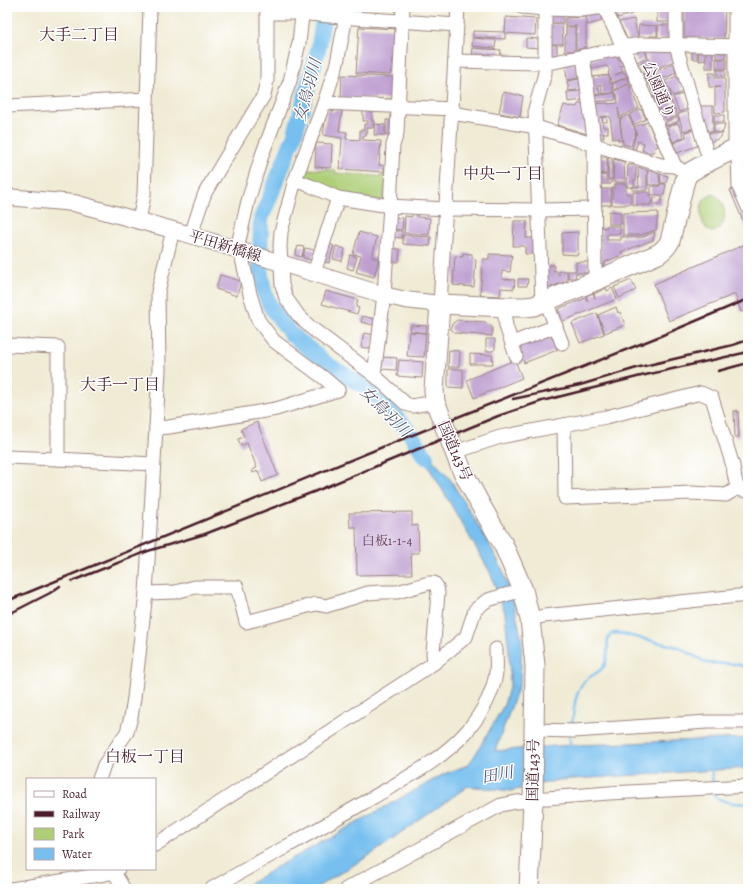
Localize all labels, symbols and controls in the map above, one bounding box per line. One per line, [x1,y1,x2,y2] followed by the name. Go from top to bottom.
[39,24,119,46] district label: 大手二丁目
[289,55,327,124] water label: 女鳥羽川
[638,58,680,122] street label: 公園通り
[463,163,543,185] district label: 中央一丁目
[186,225,264,267] street label: 平田新橋線
[80,374,160,396] district label: 大手一丁目
[355,381,417,444] water label: 女鳥羽川
[433,418,477,484] street label: 国道143号
[362,532,412,549] house number: 白板1-1-4
[522,738,544,802] street label: 国道143号
[105,746,185,768] district label: 白板一丁目
[479,761,517,789] water label: 田川
[26,778,156,870] legend
[62,786,88,802] text: Road
[62,806,101,822] text: Railway
[62,826,85,842] text: Park
[61,846,92,862] text: Water

